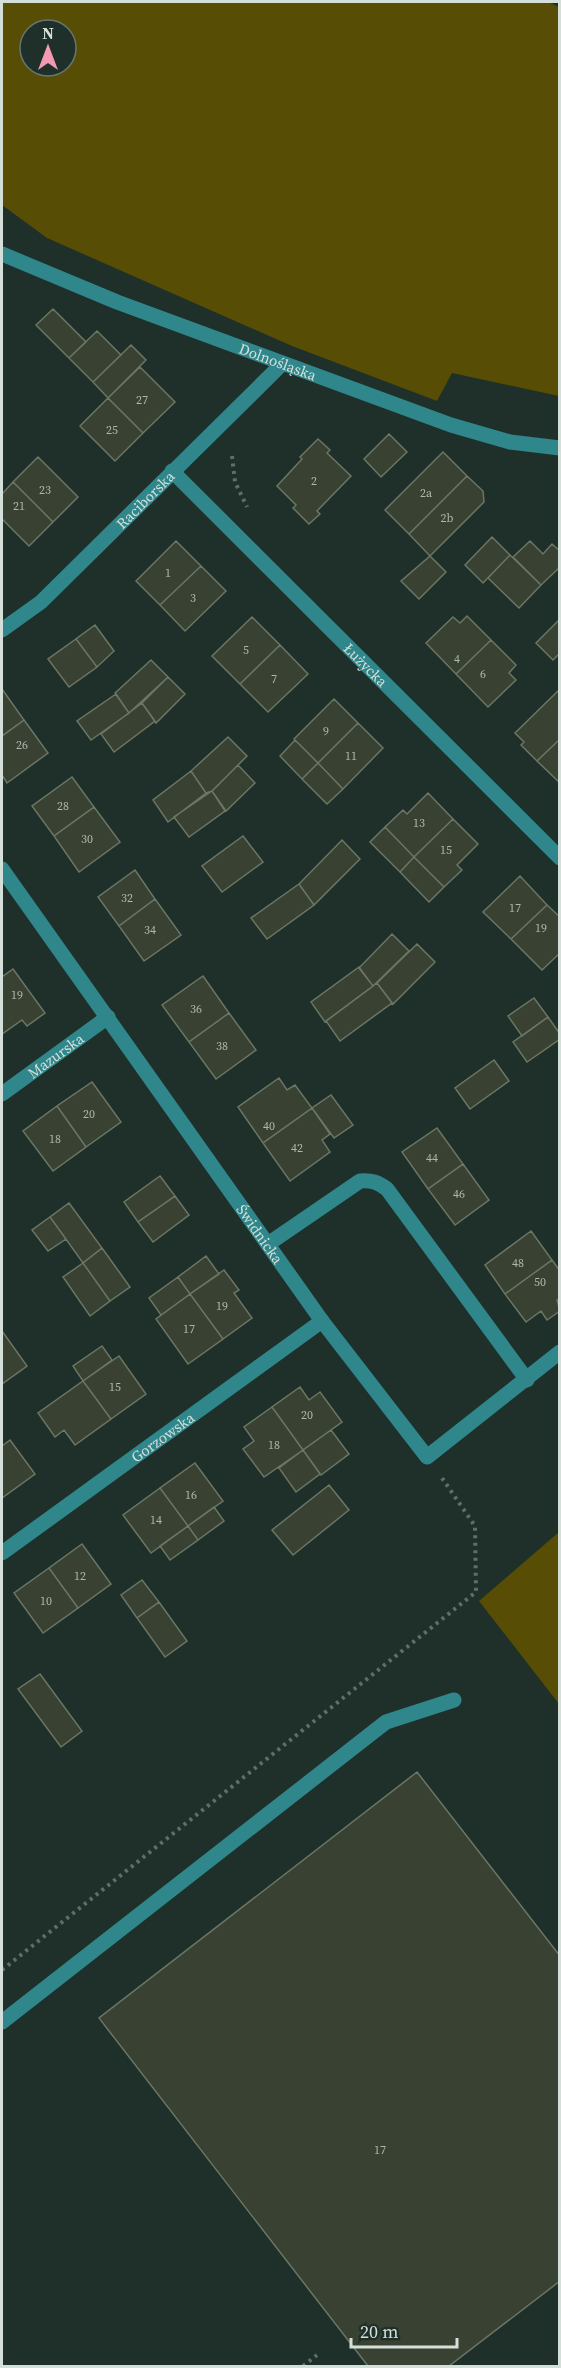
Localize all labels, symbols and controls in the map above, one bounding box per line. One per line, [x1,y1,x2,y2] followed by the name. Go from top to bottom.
[18,18,78,78] north arrow
[42,22,54,44] text: N
[236,337,320,385] street label: Dolnośląska
[136,392,148,408] house number: 27
[106,422,118,438] house number: 25
[111,465,179,533] street label: Raciborska
[311,473,317,489] house number: 2
[39,482,51,498] house number: 23
[420,485,433,501] house number: 2a
[13,498,25,514] house number: 21
[441,510,454,526] house number: 2b
[165,565,171,581] house number: 1
[190,590,196,606] house number: 3
[339,638,393,691] street label: Łużycka
[243,642,249,658] house number: 5
[454,651,460,667] house number: 4
[480,666,486,682] house number: 6
[271,671,277,687] house number: 7
[323,723,329,739] house number: 9
[16,737,28,753] house number: 26
[345,748,357,764] house number: 11
[57,798,69,814] house number: 28
[413,815,425,831] house number: 13
[81,831,93,847] house number: 30
[440,842,452,858] house number: 15
[121,890,133,906] house number: 32
[509,900,521,916] house number: 17
[535,920,547,936] house number: 19
[144,922,156,938] house number: 34
[11,987,23,1003] house number: 19
[190,1001,202,1017] house number: 36
[23,1027,88,1083] street label: Mazurska
[216,1038,228,1054] house number: 38
[83,1106,95,1122] house number: 20
[263,1118,275,1134] house number: 40
[49,1131,61,1147] house number: 18
[291,1140,303,1156] house number: 42
[426,1150,438,1166] house number: 44
[453,1186,465,1202] house number: 46
[232,1200,289,1268] street label: Świdnicka
[512,1255,524,1271] house number: 48
[534,1274,546,1290] house number: 50
[216,1298,228,1314] house number: 19
[183,1321,195,1337] house number: 17
[109,1379,121,1395] house number: 15
[126,1407,199,1467] street label: Gorzowska
[301,1407,313,1423] house number: 20
[268,1437,280,1453] house number: 18
[185,1487,197,1503] house number: 16
[150,1512,162,1528] house number: 14
[74,1568,86,1584] house number: 12
[40,1593,52,1609] house number: 10
[374,2142,386,2158] house number: 17
[351,2311,458,2349] scale bar
[360,2319,398,2344] text: 20 m

